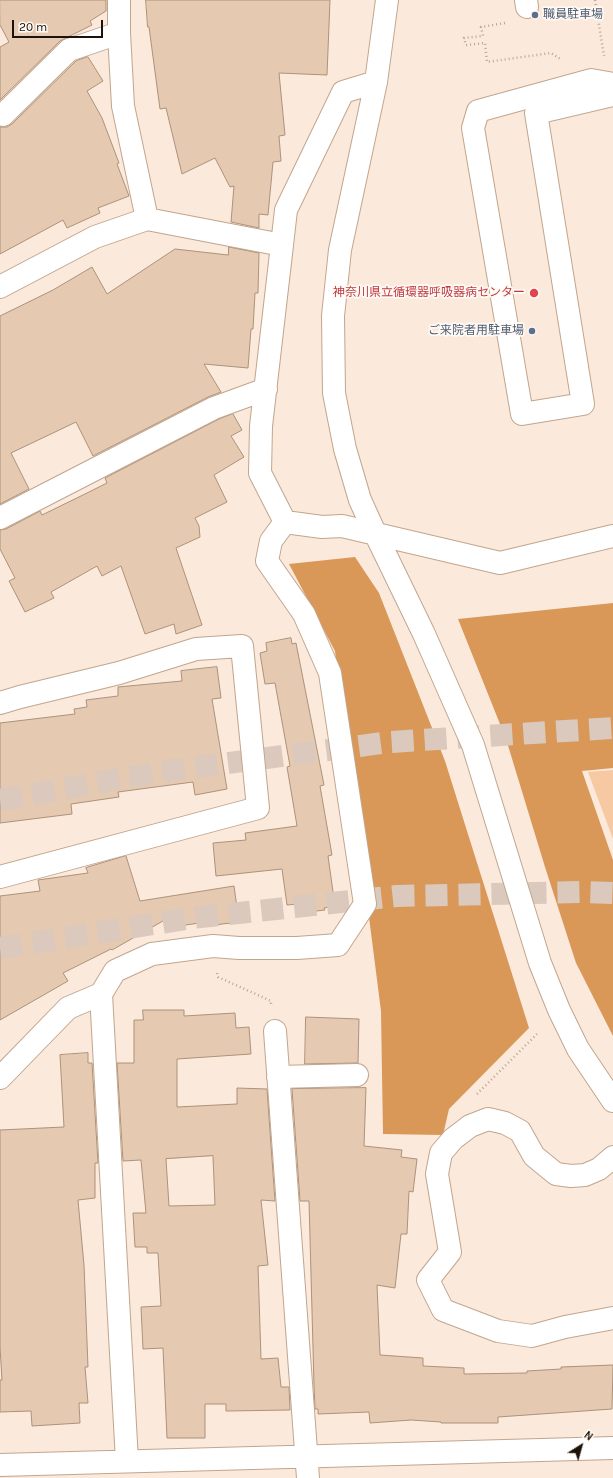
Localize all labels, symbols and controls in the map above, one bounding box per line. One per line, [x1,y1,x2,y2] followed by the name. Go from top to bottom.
[543,8,603,22] place label: 職員駐車場
[530,10,540,20] marker: 職員駐車場
[14,12,105,38] scale bar
[19,20,47,34] text: 20 m
[333,286,525,300] place label: 神奈川県立循環器呼吸器病センター
[528,287,540,299] marker: 神奈川県立循環器呼吸器病センター
[428,324,524,338] place label: ご来院者用駐車場
[527,326,537,336] marker: ご来院者用駐車場
[561,1426,601,1466] north arrow
[581,1428,596,1444] text: N

